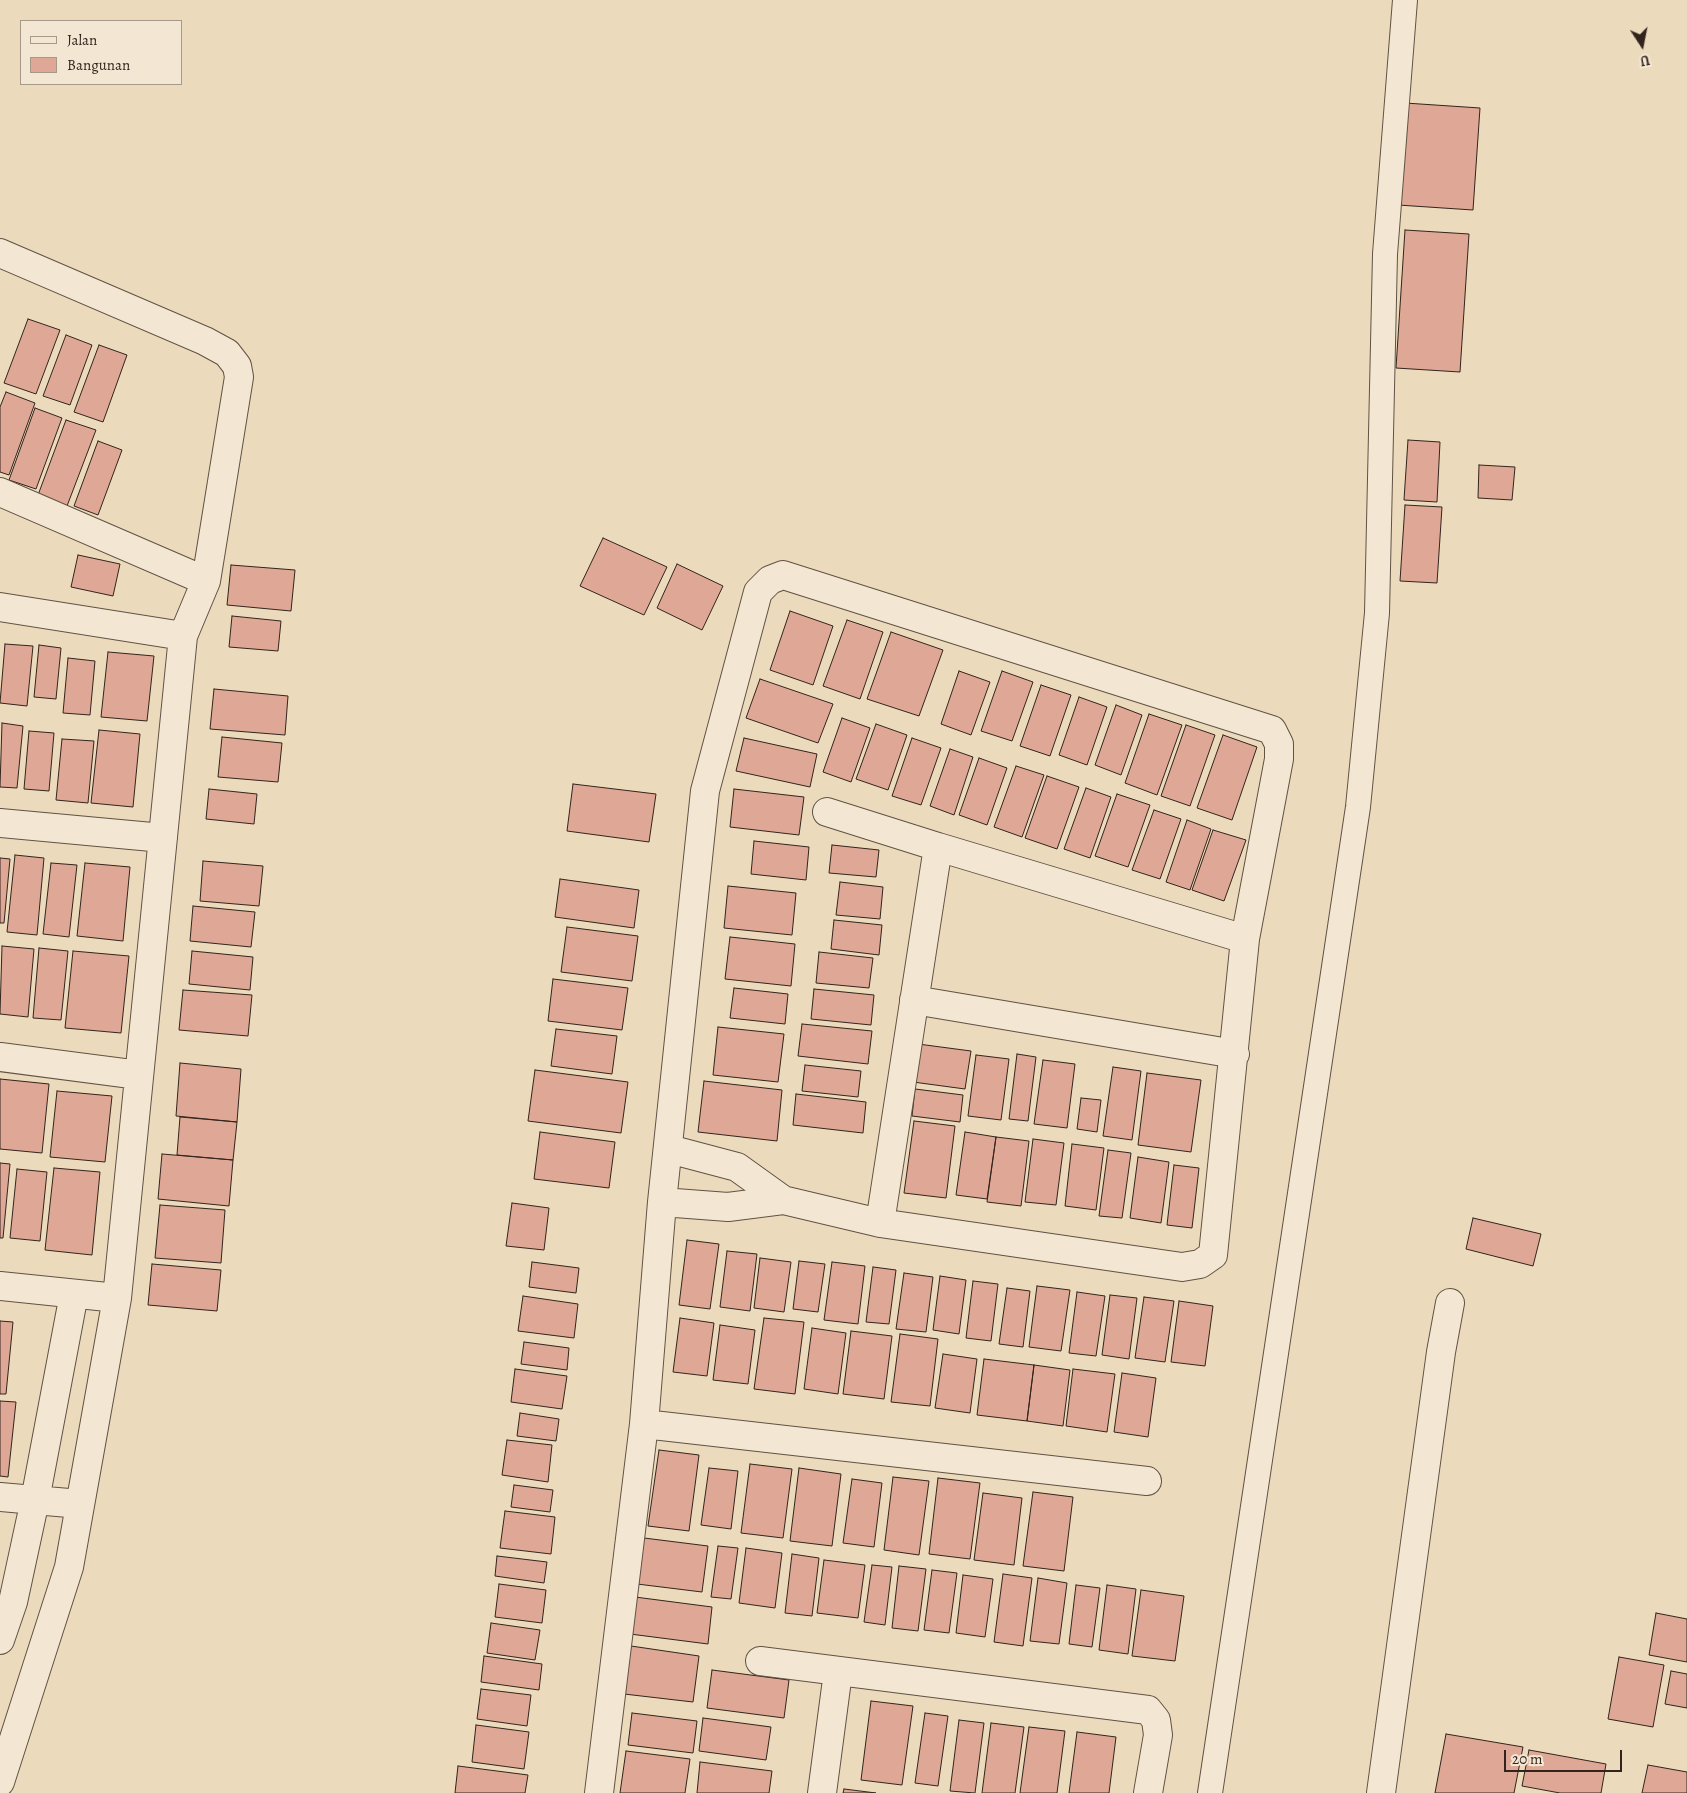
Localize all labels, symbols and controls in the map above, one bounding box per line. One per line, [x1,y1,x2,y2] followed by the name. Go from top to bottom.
[20,20,182,85] legend
[1617,20,1667,70] north arrow
[67,30,97,50] text: Jalan
[1639,50,1651,70] text: U
[67,55,130,75] text: Bangunan
[1507,1740,1624,1772] scale bar
[1512,1749,1543,1769] text: 20 m

